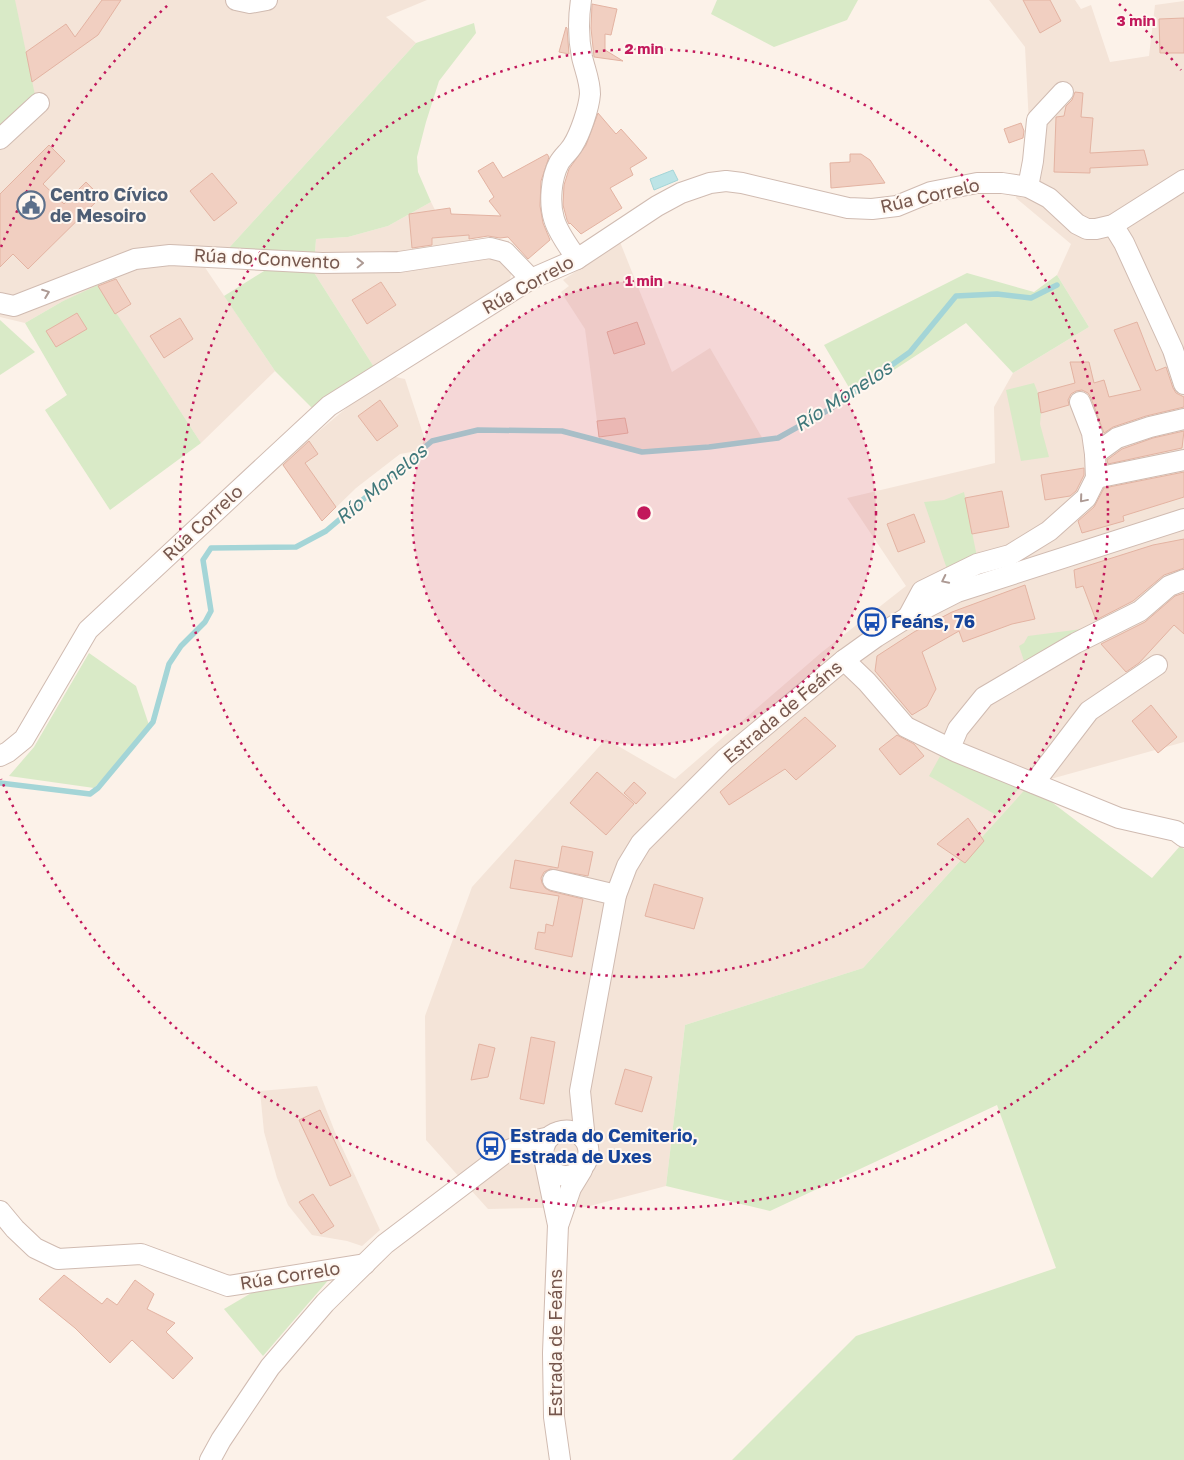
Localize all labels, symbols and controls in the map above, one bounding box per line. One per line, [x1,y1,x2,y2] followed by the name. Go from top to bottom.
[1116,11,1156,29] text: 3 min
[624,39,664,57] text: 2 min
[878,173,982,217] street label: Rúa Correlo
[50,183,168,226] place label: Centro Cívico de Mesoiro
[16,190,46,220] public building icon: Centro Cívico de Mesoiro
[193,243,341,273] street label: Rúa do Convento
[478,250,577,318] street label: Rúa Correlo
[356,258,364,268] one-way arrow
[625,271,663,289] text: 1 min
[41,289,50,299] one-way arrow
[790,355,897,436] water label: Río Monelos
[330,438,432,528] water label: Río Monelos
[158,480,247,565] street label: Rúa Correlo
[1080,493,1088,502] one-way arrow
[635,504,653,522] centre of rings
[941,574,950,584] one-way arrow
[857,607,887,637] bus stop icon: Feáns, 76
[891,610,975,632] place label: Feáns, 76
[719,655,846,767] street label: Estrada de Feáns
[510,1124,698,1167] place label: Estrada do Cemiterio, Estrada de Uxes
[476,1131,506,1161] bus stop icon: Estrada do Cemiterio, Estrada de Uxes
[238,1256,342,1294] street label: Rúa Correlo
[544,1269,566,1417] street label: Estrada de Feáns

